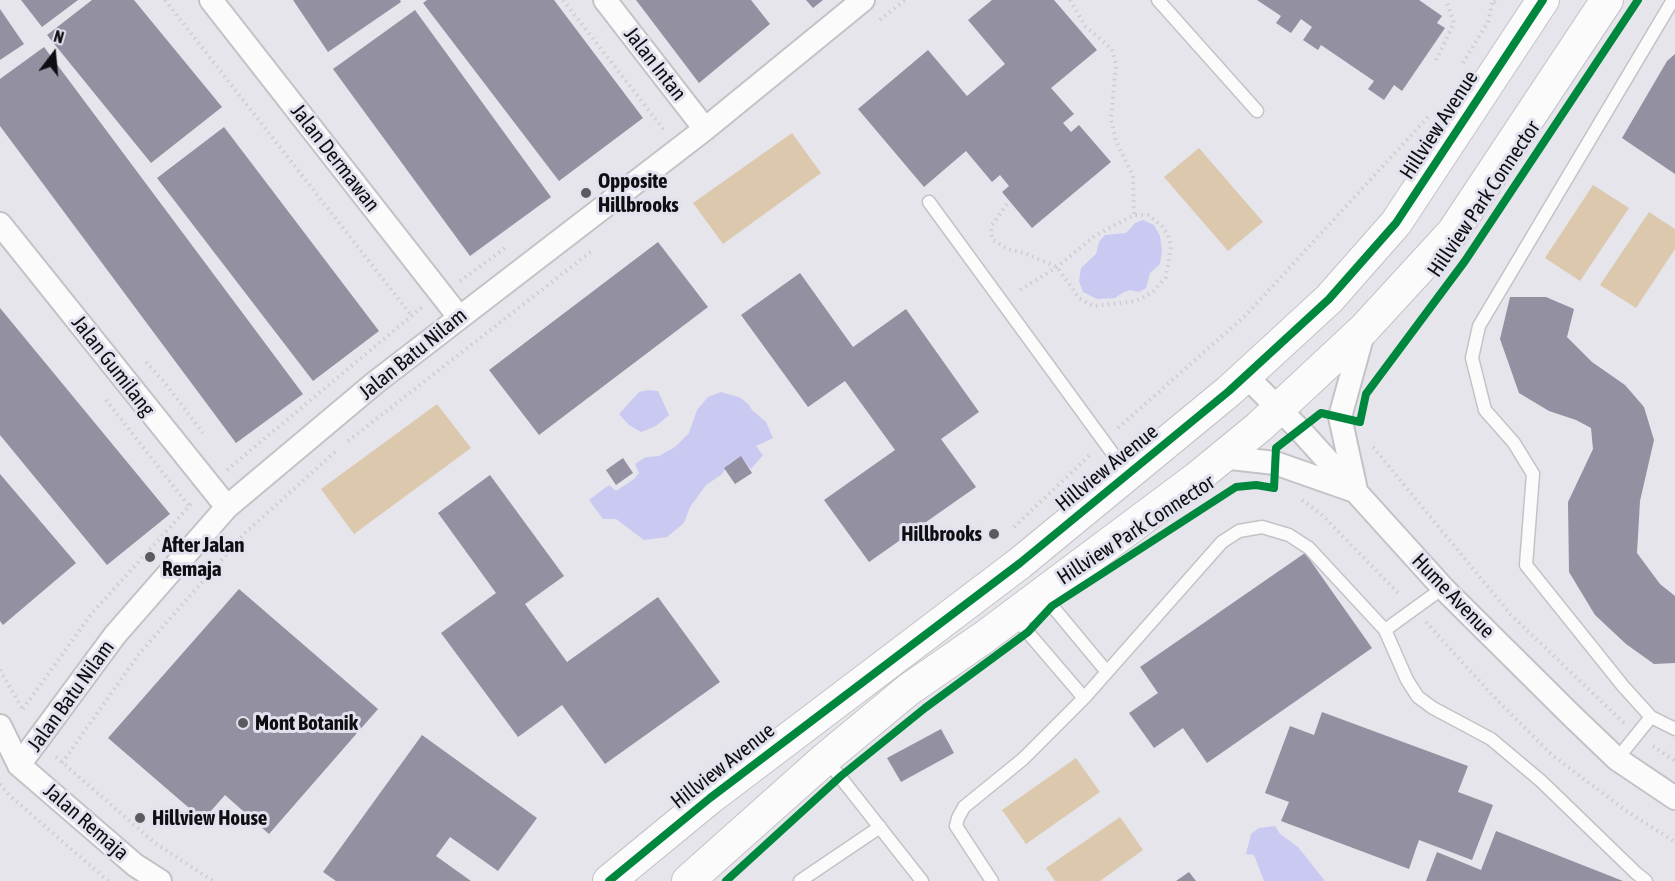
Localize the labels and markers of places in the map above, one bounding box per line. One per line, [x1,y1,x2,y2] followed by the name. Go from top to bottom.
[598,168,679,218] place label: Opposite Hillbrooks
[579,186,593,200] marker: Opposite Hillbrooks
[901,521,982,547] place label: Hillbrooks
[987,527,1001,541] marker: Hillbrooks
[162,532,245,582] place label: After Jalan Remaja
[143,550,157,564] marker: After Jalan Remaja
[255,710,358,736] place label: Mont Botanik
[236,716,250,730] marker: Mont Botanik
[152,805,267,831] place label: Hillview House
[133,811,147,825] marker: Hillview House

